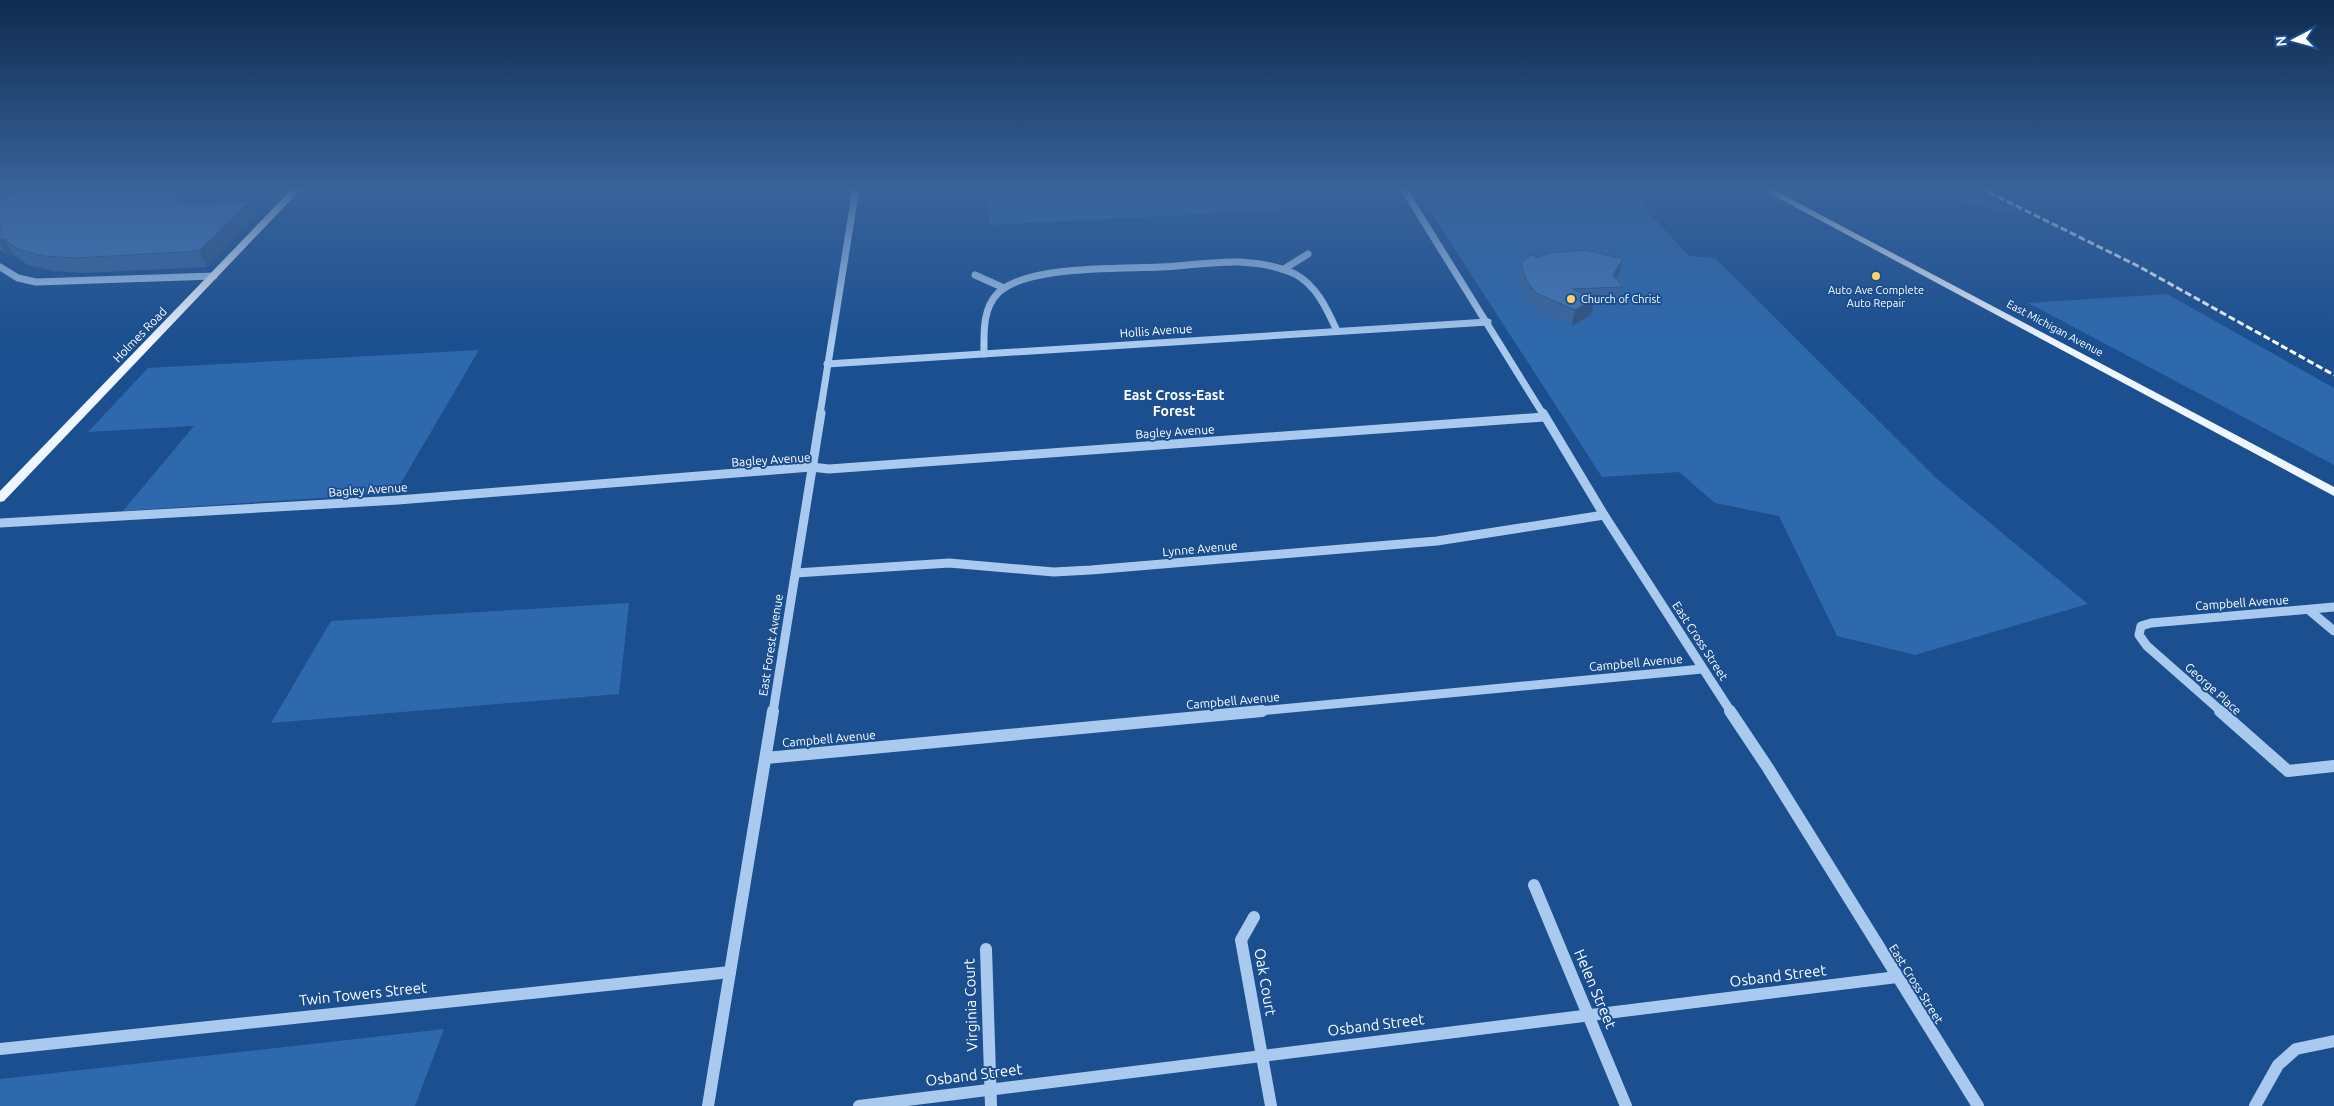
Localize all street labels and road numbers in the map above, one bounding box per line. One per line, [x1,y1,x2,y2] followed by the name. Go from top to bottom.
[2005,297,2105,359] street label: East Michigan Avenue
[110,305,169,365] street label: Holmes Road
[1119,321,1193,340] street label: Hollis Avenue
[1135,422,1215,441] street label: Bagley Avenue
[731,450,811,469] street label: Bagley Avenue
[328,480,408,499] street label: Bagley Avenue
[1162,539,1238,558] street label: Lynne Avenue
[756,593,785,697] street label: East Forest Avenue
[2195,593,2289,612] street label: Campbell Avenue
[1670,599,1731,683] street label: East Cross Street
[1589,652,1683,673] street label: Campbell Avenue
[2183,660,2244,717] street label: George Place
[1186,690,1280,711] street label: Campbell Avenue
[782,728,876,749] street label: Campbell Avenue
[1887,942,1946,1026] street label: East Cross Street
[1571,946,1620,1031] street label: Helen Street
[1251,947,1280,1017] street label: Oak Court
[960,958,981,1052] street label: Virginia Court
[1729,961,1827,990] street label: Osband Street
[298,978,428,1009] street label: Twin Towers Street
[1327,1010,1425,1039] street label: Osband Street
[925,1060,1023,1089] street label: Osband Street

